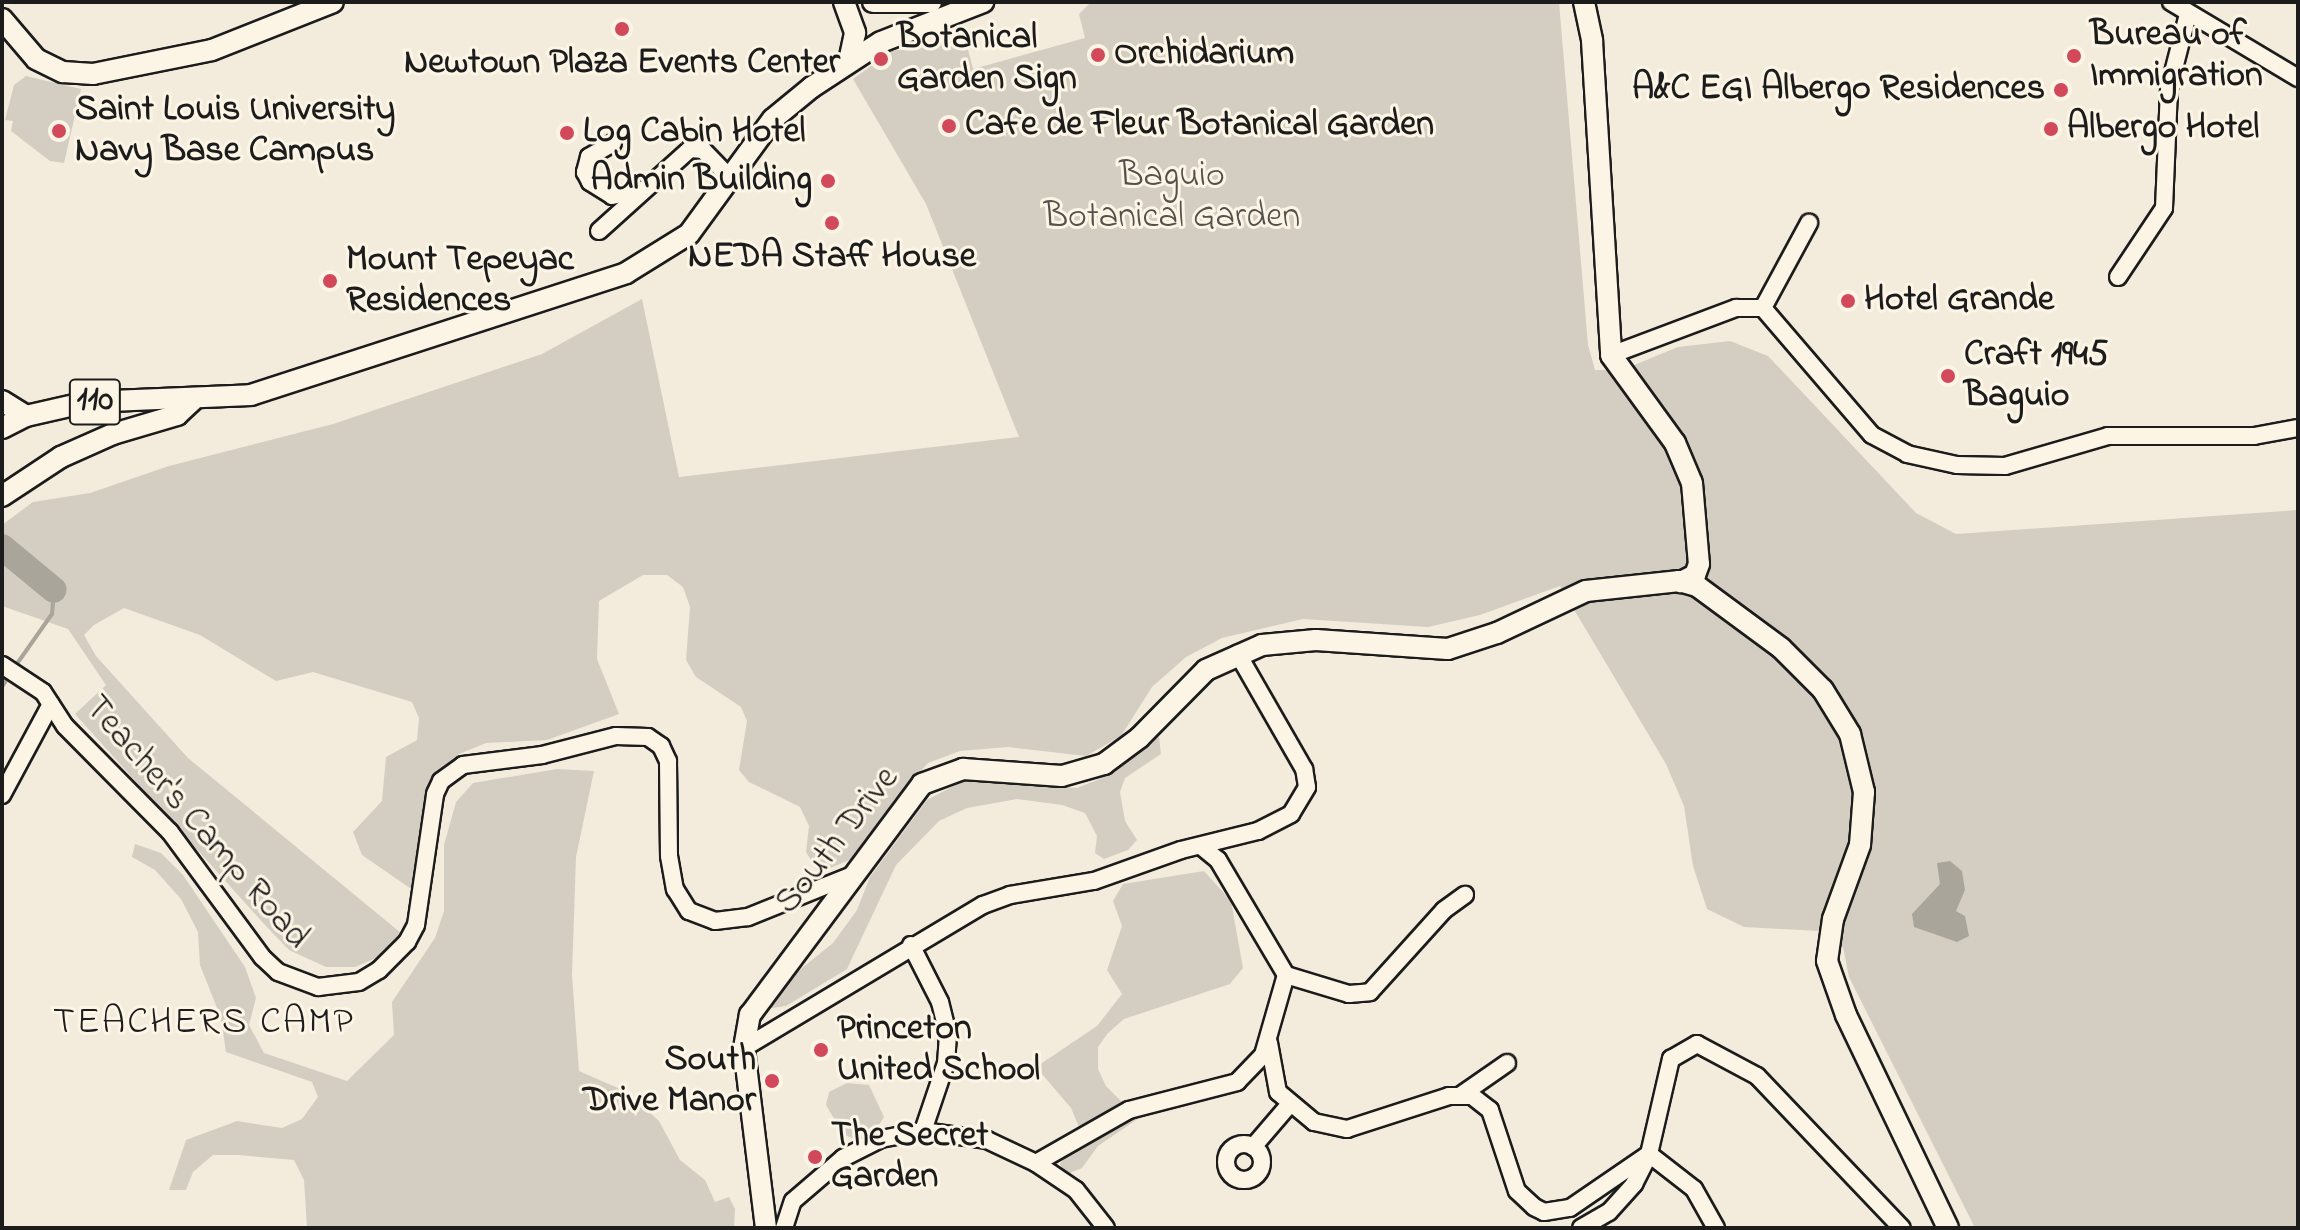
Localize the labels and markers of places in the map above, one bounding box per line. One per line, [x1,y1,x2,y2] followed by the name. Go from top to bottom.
[2090,13,2263,98] place label: Bureau of Immigration
[897,16,1077,101] place label: Botanical Garden Sign
[613,20,631,38] marker: Newtown Plaza Events Center
[1114,33,1294,77] place label: Orchidarium
[404,42,840,86] place label: Newtown Plaza Events Center
[1089,46,1107,64] marker: Orchidarium
[2065,47,2083,65] marker: Bureau of Immigration
[872,50,890,68] marker: Botanical Garden Sign
[1632,68,2045,112] place label: A&C EGI Albergo Residences
[2052,81,2070,99] marker: A&C EGI Albergo Residences
[75,88,395,173] place label: Saint Louis University Navy Base Campus
[965,104,1434,148] place label: Cafe de Fleur Botanical Garden
[2067,107,2259,151] place label: Albergo Hotel
[583,111,806,155] place label: Log Cabin Hotel
[940,117,958,135] marker: Cafe de Fleur Botanical Garden
[2042,120,2060,138] marker: Albergo Hotel
[50,122,68,140] marker: Saint Louis University Navy Base Campus
[558,124,576,142] marker: Log Cabin Hotel
[591,159,812,203] place label: Admin Building
[819,172,837,190] marker: Admin Building
[823,214,841,232] marker: NEDA Staff House
[688,236,976,280] place label: NEDA Staff House
[346,238,574,323] place label: Mount Tepeyac Residences
[321,272,339,290] marker: Mount Tepeyac Residences
[1864,279,2054,323] place label: Hotel Grande
[1839,292,1857,310] marker: Hotel Grande
[1964,333,2108,418] place label: Craft 1945 Baguio
[1939,367,1957,385] marker: Craft 1945 Baguio
[837,1007,1040,1092] place label: Princeton United School
[583,1038,756,1123] place label: South Drive Manor
[812,1041,830,1059] marker: Princeton United School
[763,1072,781,1090] marker: South Drive Manor
[831,1114,988,1199] place label: The Secret Garden
[806,1148,824,1166] marker: The Secret Garden

